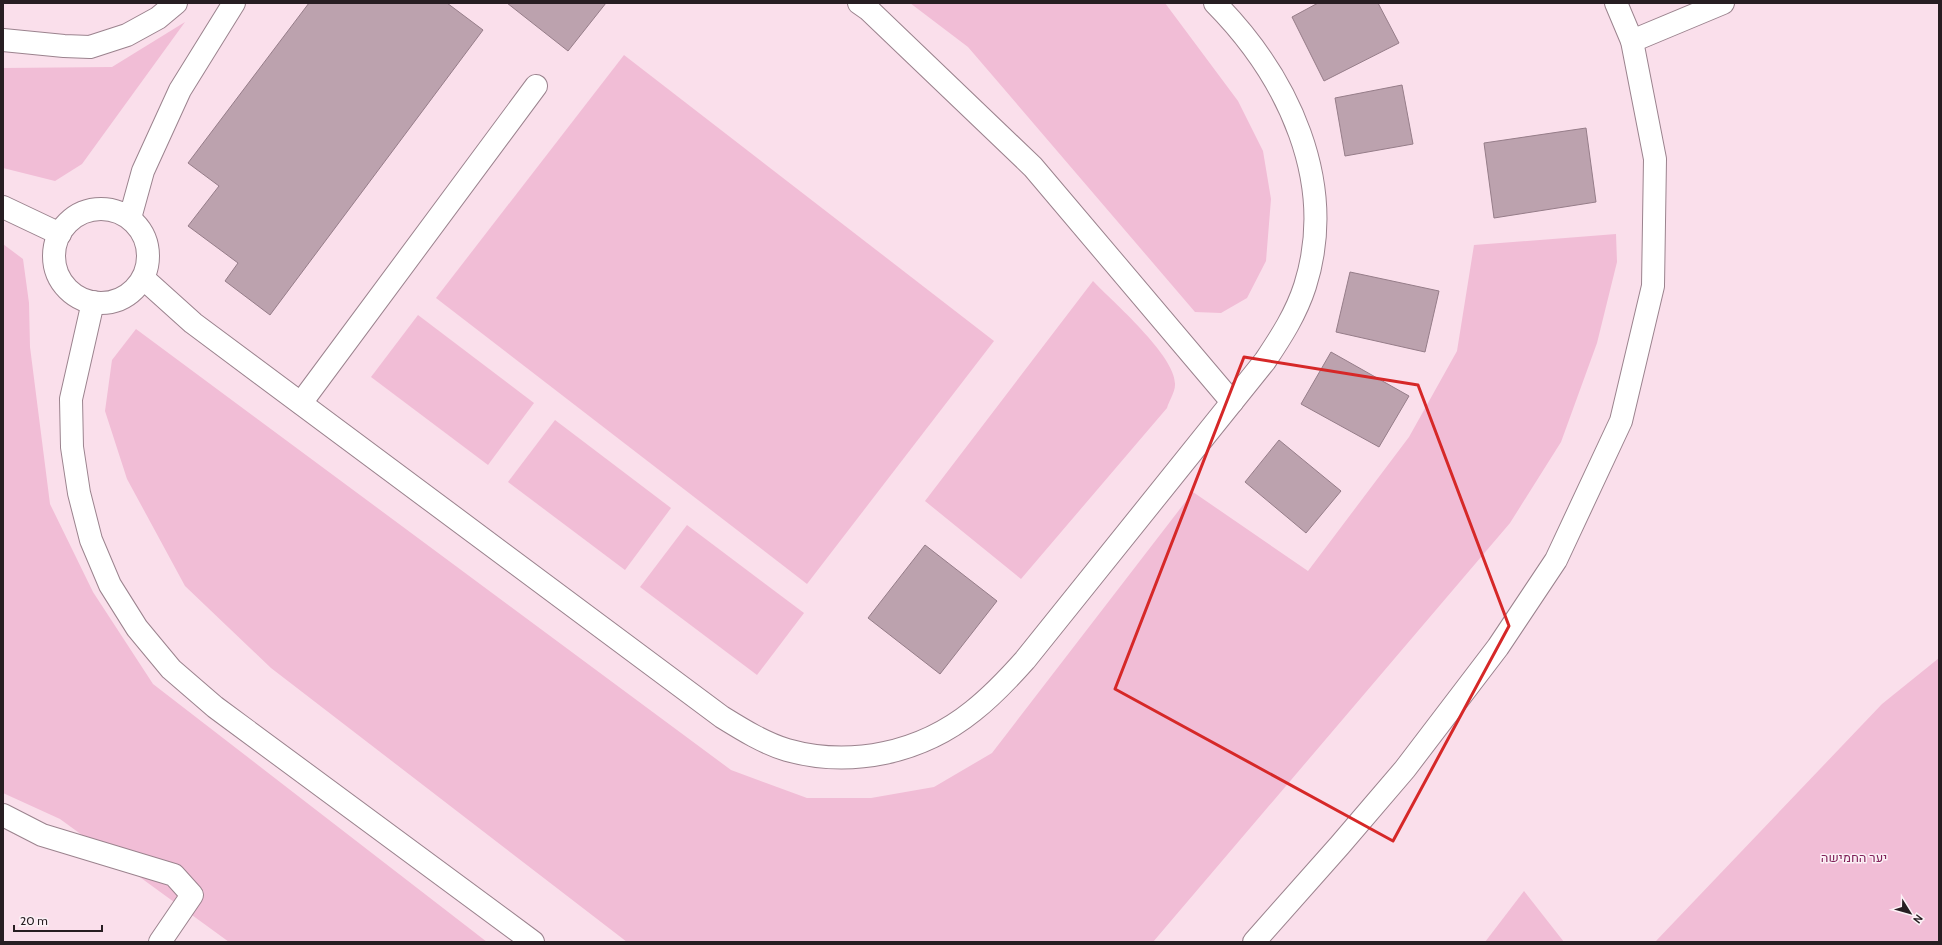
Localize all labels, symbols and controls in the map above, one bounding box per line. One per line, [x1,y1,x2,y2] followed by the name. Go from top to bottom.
[1821,849,1887,865] park label: יער החמישה
[1890,893,1930,933] north arrow
[14,907,102,933] scale bar
[1910,912,1926,926] text: N
[20,913,48,928] text: 20 m

